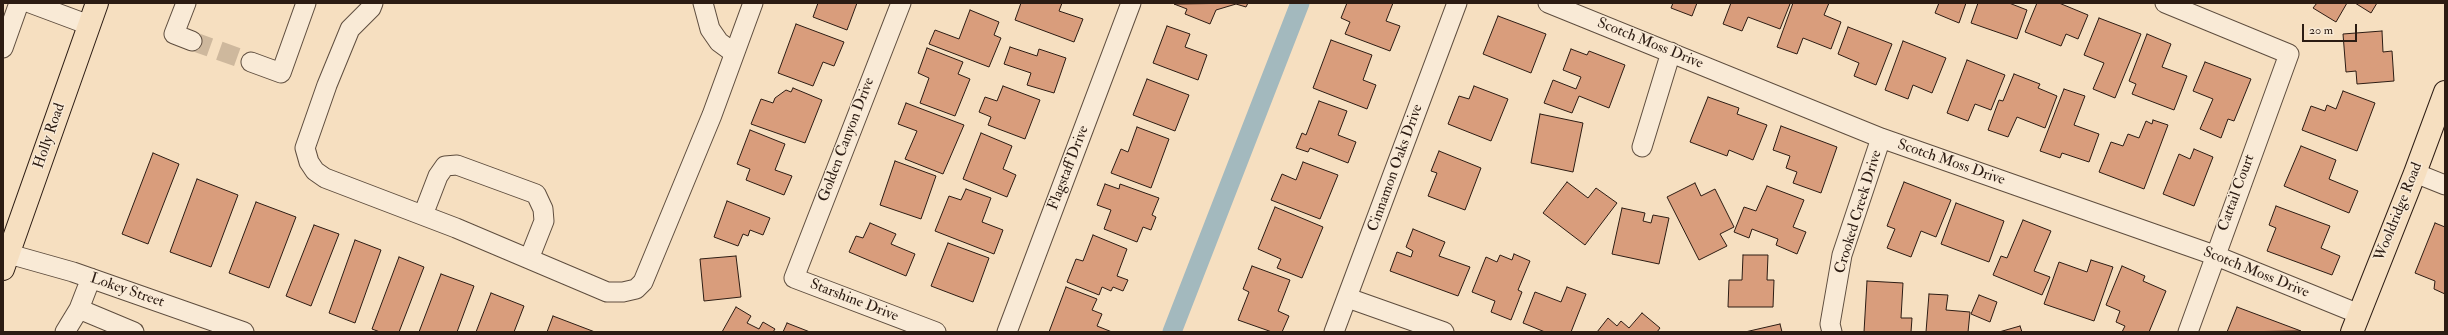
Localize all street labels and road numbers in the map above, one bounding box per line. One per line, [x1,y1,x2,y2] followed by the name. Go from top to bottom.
[1594,15,1706,73] street label: Scotch Moss Drive
[815,75,879,205] street label: Golden Canyon Drive
[30,101,70,171] street label: Holly Road
[1365,102,1427,234] street label: Cinnamon Oaks Drive
[1045,123,1093,213] street label: Flagstaff Drive
[1895,136,2007,190] street label: Scotch Moss Drive
[1832,148,1886,276] street label: Crooked Creek Drive
[2215,152,2259,234] street label: Cattail Court
[2371,160,2427,264] street label: Wooldridge Road
[2200,244,2312,302] street label: Scotch Moss Drive
[88,270,166,312] street label: Lokey Street
[807,276,901,326] street label: Starshine Drive

